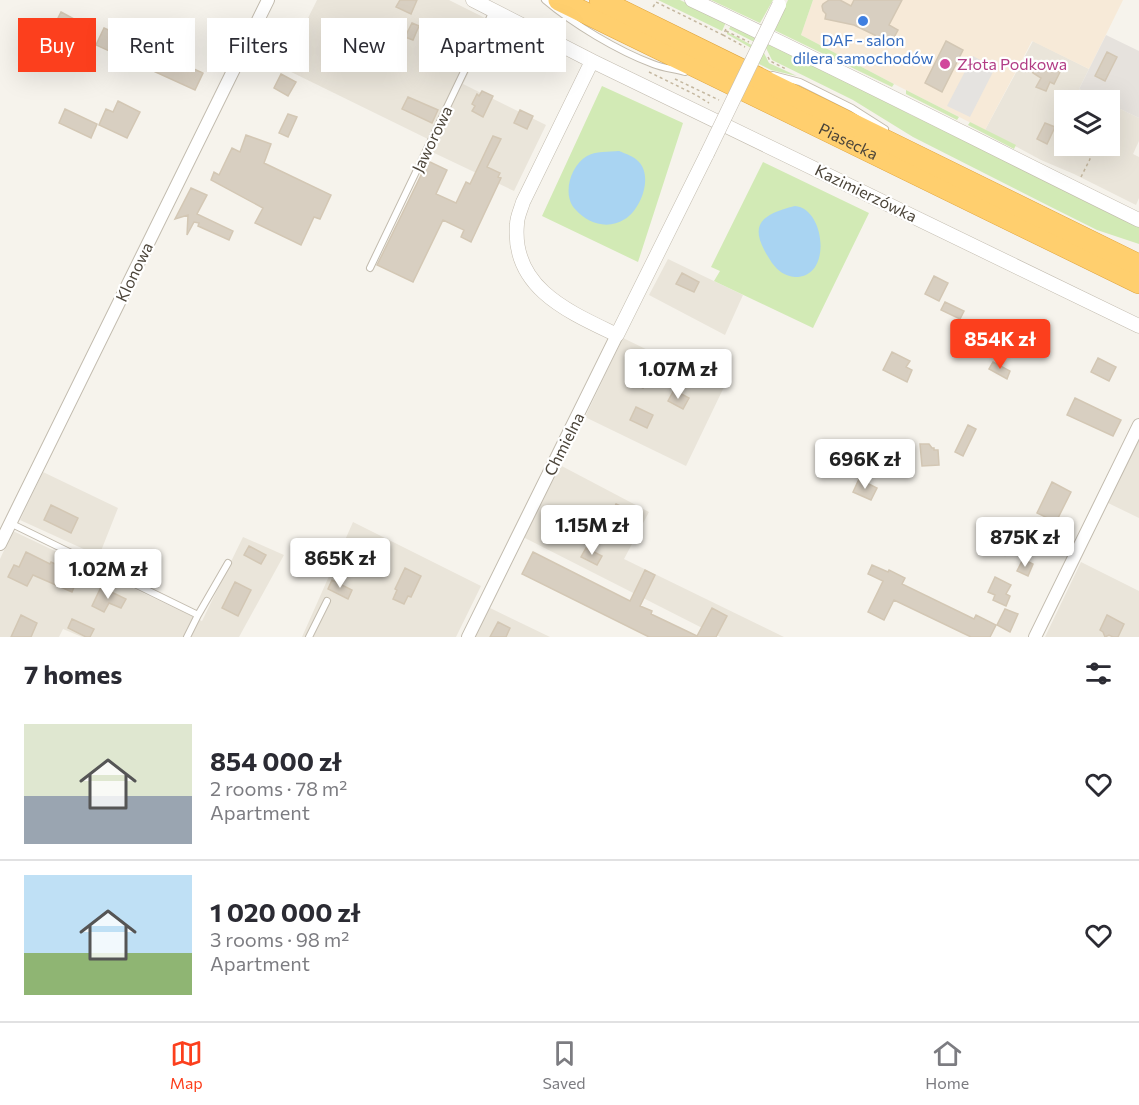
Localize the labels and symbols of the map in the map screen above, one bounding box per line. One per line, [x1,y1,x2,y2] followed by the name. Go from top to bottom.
[856,14,870,28] marker: DAF - salon dilera samochodów
[793,30,934,67] place label: DAF - salon dilera samochodów
[957,54,1067,73] place label: Złota Podkowa
[938,57,952,71] marker: Złota Podkowa
[407,103,456,175] street label: Jaworowa
[816,118,881,163] street label: Piasecka
[812,160,920,225] street label: Kazimierzówka
[111,239,156,305] street label: Klonowa
[945,319,1055,370] pin: 854K zł
[616,349,740,400] pin: 1.07M zł
[540,409,588,478] street label: Chmielna
[810,439,920,490] pin: 696K zł
[530,505,654,556] pin: 1.15M zł
[970,517,1080,568] pin: 875K zł
[285,538,395,589] pin: 865K zł
[46,549,170,600] pin: 1.02M zł

